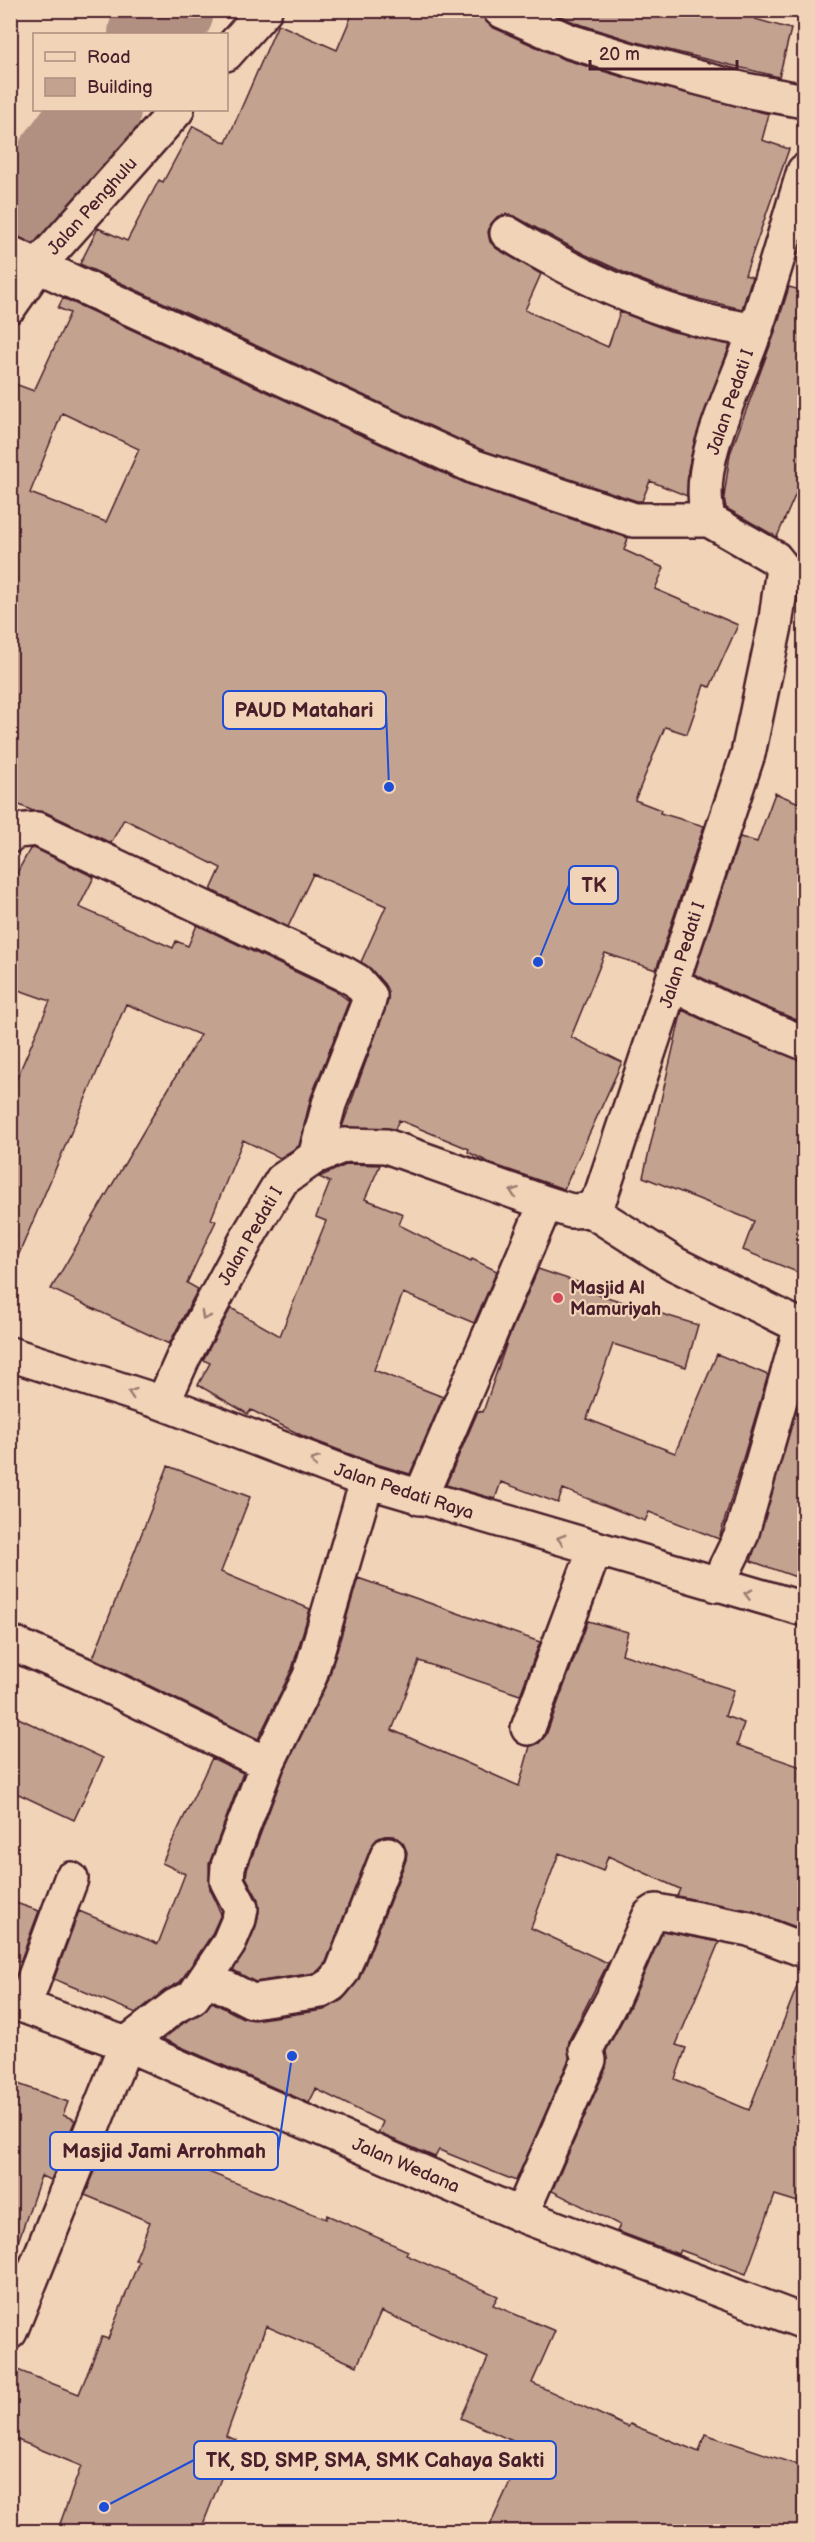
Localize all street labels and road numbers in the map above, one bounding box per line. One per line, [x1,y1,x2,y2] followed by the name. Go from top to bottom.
[43,153,142,259] street label: Jalan Penghulu
[703,347,758,458] street label: Jalan Pedati I
[655,899,710,1011] street label: Jalan Pedati I
[214,1183,287,1289] street label: Jalan Pedati I
[331,1459,476,1524] street label: Jalan Pedati Raya
[349,2133,463,2197] street label: Jalan Wedana

